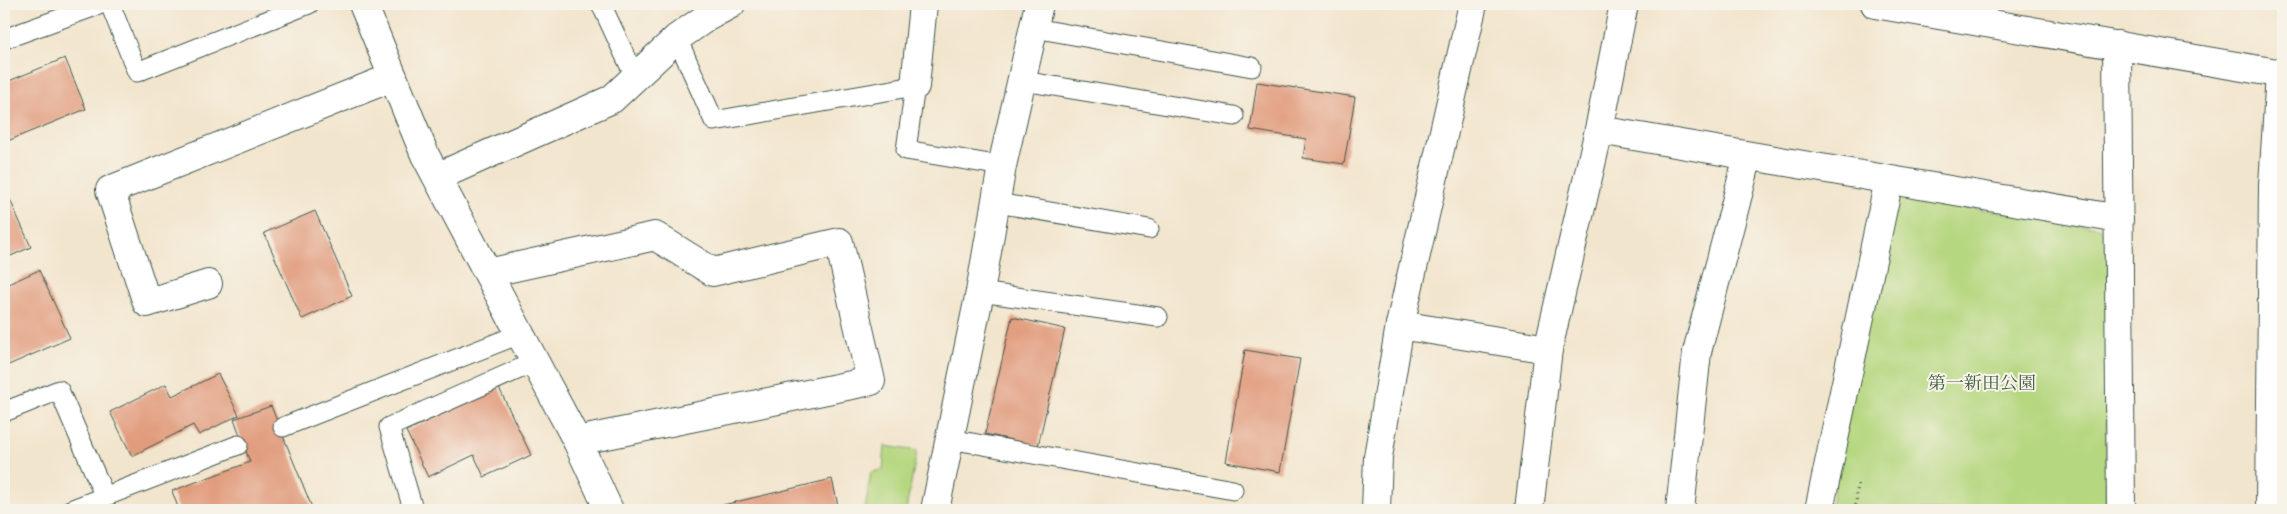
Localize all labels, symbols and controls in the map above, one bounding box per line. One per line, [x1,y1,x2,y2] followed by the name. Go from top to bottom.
[1928,372,2036,398] park label: 第一新田公園

